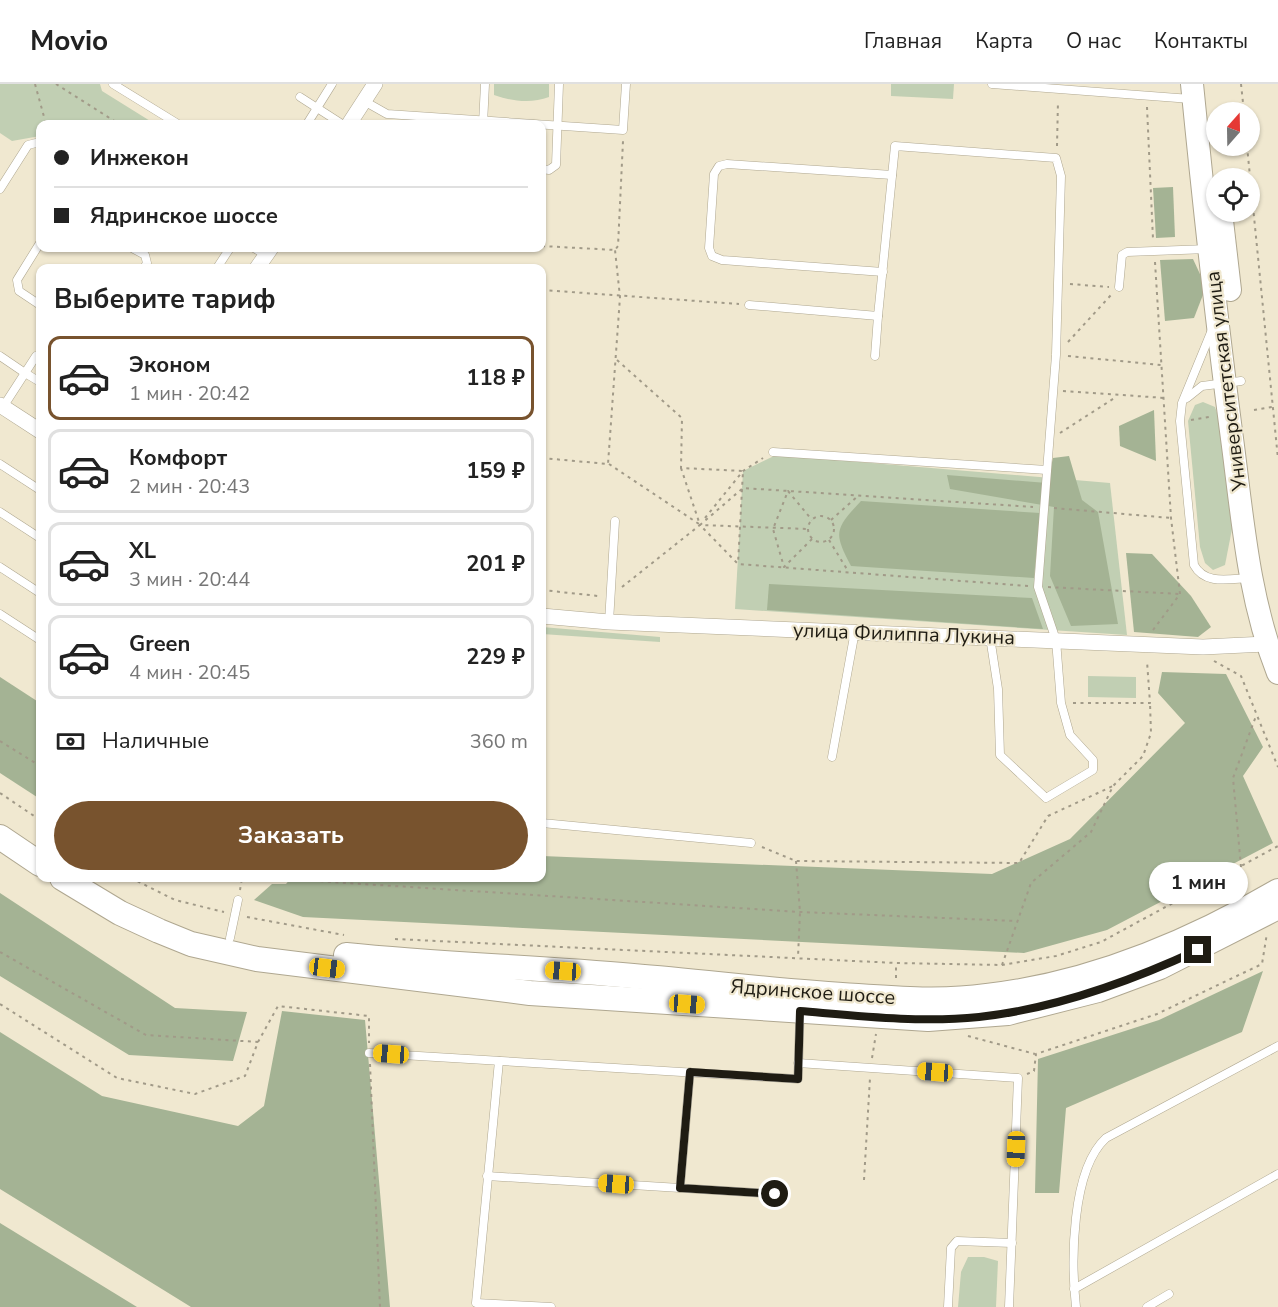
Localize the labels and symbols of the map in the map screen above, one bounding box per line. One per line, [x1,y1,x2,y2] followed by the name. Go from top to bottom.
[1206,102,1260,156] north arrow
[1199,270,1253,493] street label: Университетская улица
[793,617,1015,651] street label: улица Филиппа Лукина
[1148,863,1248,905] callout: 1 мин
[1184,936,1211,963] route end
[308,957,346,979] car
[544,961,582,981] car
[730,973,896,1011] street label: Ядринское шоссе
[668,994,706,1014] car
[372,1044,410,1064] car
[916,1062,954,1082] car
[1006,1131,1026,1167] car
[597,1174,635,1194] car
[761,1180,788,1207] route start

